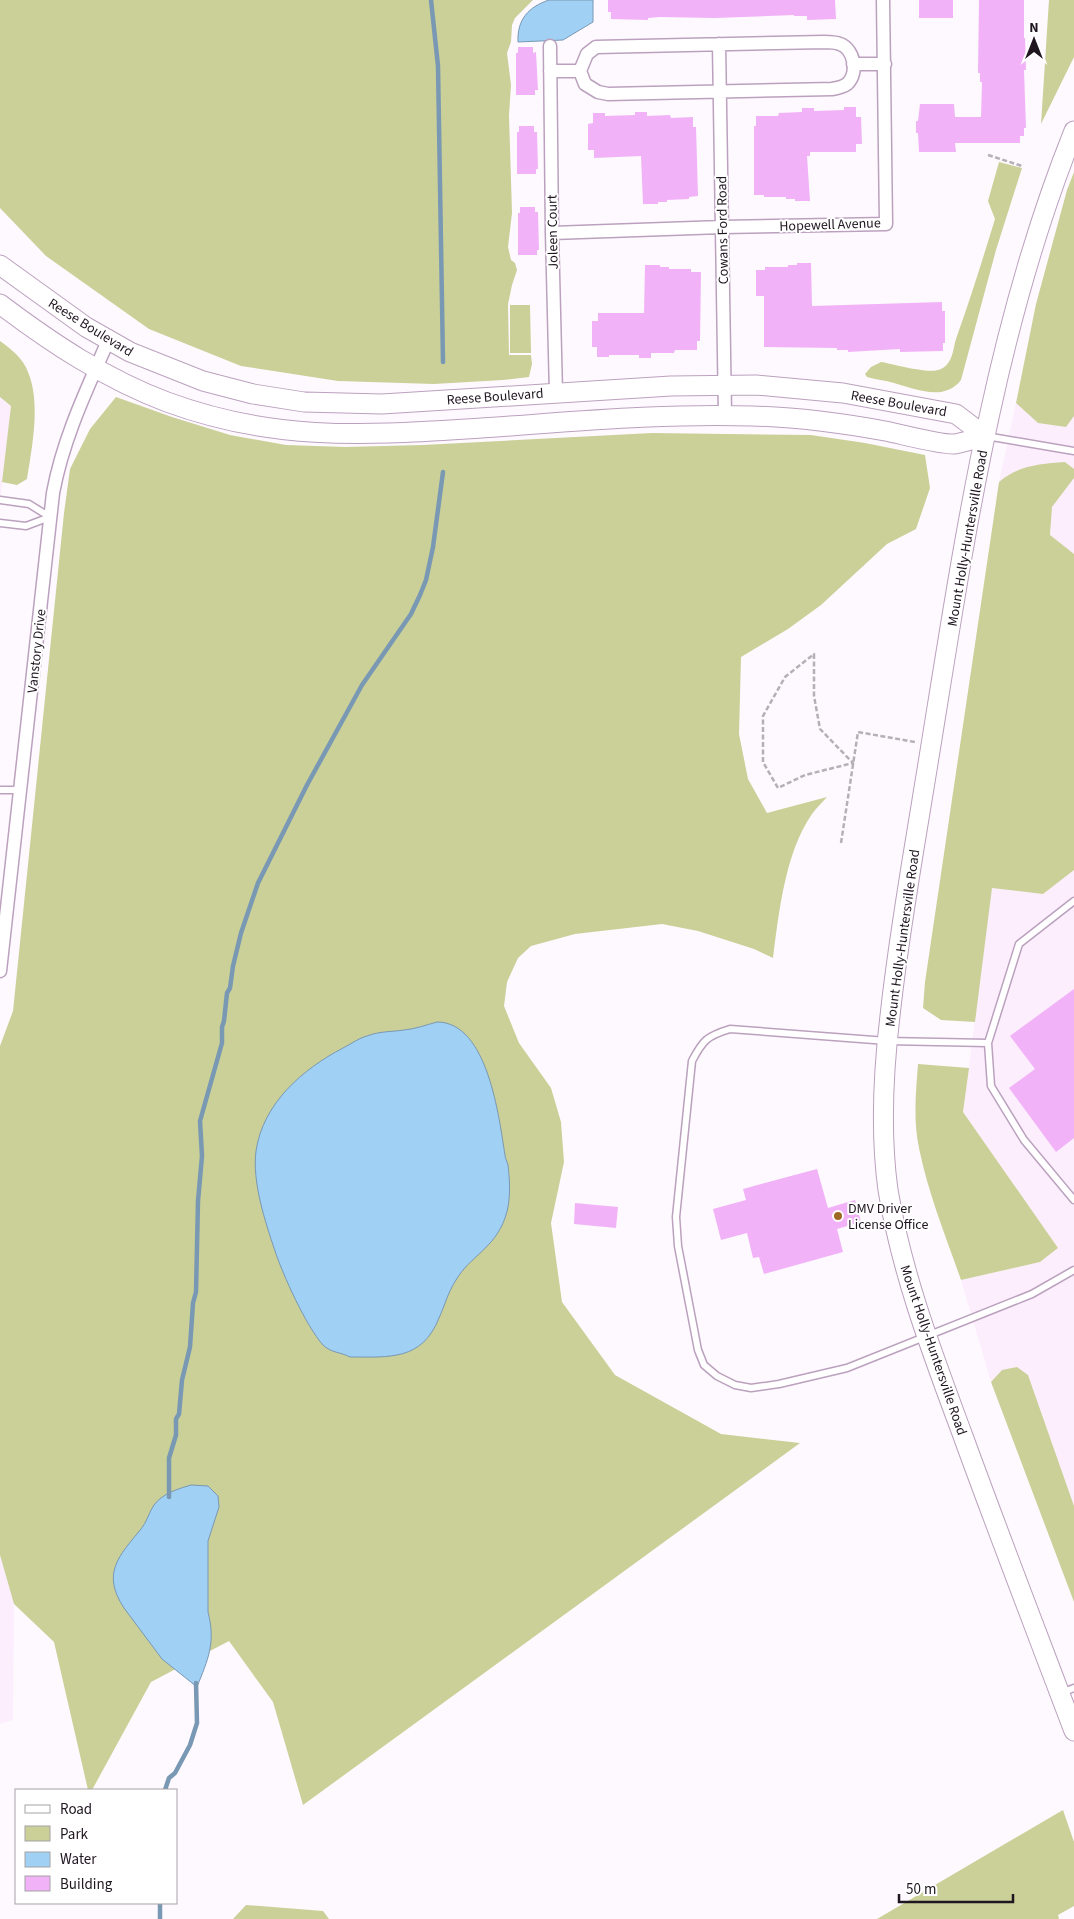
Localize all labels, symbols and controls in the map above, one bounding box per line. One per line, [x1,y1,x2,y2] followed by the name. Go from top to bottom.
[1009,15,1059,65] north arrow
[1029,18,1039,38] text: N
[712,176,734,284] street label: Cowans Ford Road
[542,194,564,270] street label: Joleen Court
[779,213,881,237] street label: Hopewell Avenue
[44,294,137,362] street label: Reese Boulevard
[446,384,544,410] street label: Reese Boulevard
[849,386,948,422] street label: Reese Boulevard
[943,448,993,628] street label: Mount Holly-Huntersville Road
[23,608,51,694] street label: Vanstory Drive
[881,848,925,1028] street label: Mount Holly-Huntersville Road
[848,1199,928,1235] place label: DMV Driver License Office
[832,1210,844,1222] marker: DMV Driver License Office
[894,1263,972,1438] street label: Mount Holly-Huntersville Road
[15,1789,178,1904] legend
[60,1799,92,1820] text: Road
[60,1824,89,1845] text: Park
[60,1849,97,1870] text: Water
[899,1872,1013,1904] scale bar
[60,1874,113,1895] text: Building
[906,1879,936,1900] text: 50 m

